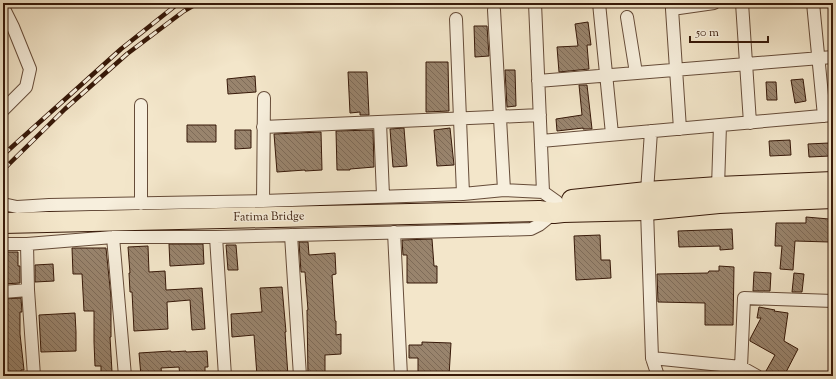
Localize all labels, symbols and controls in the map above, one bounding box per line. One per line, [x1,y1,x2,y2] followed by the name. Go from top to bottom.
[690,18,768,44] scale bar
[695,24,719,42] text: 50 m
[233,207,305,227] street label: Fatima Bridge

